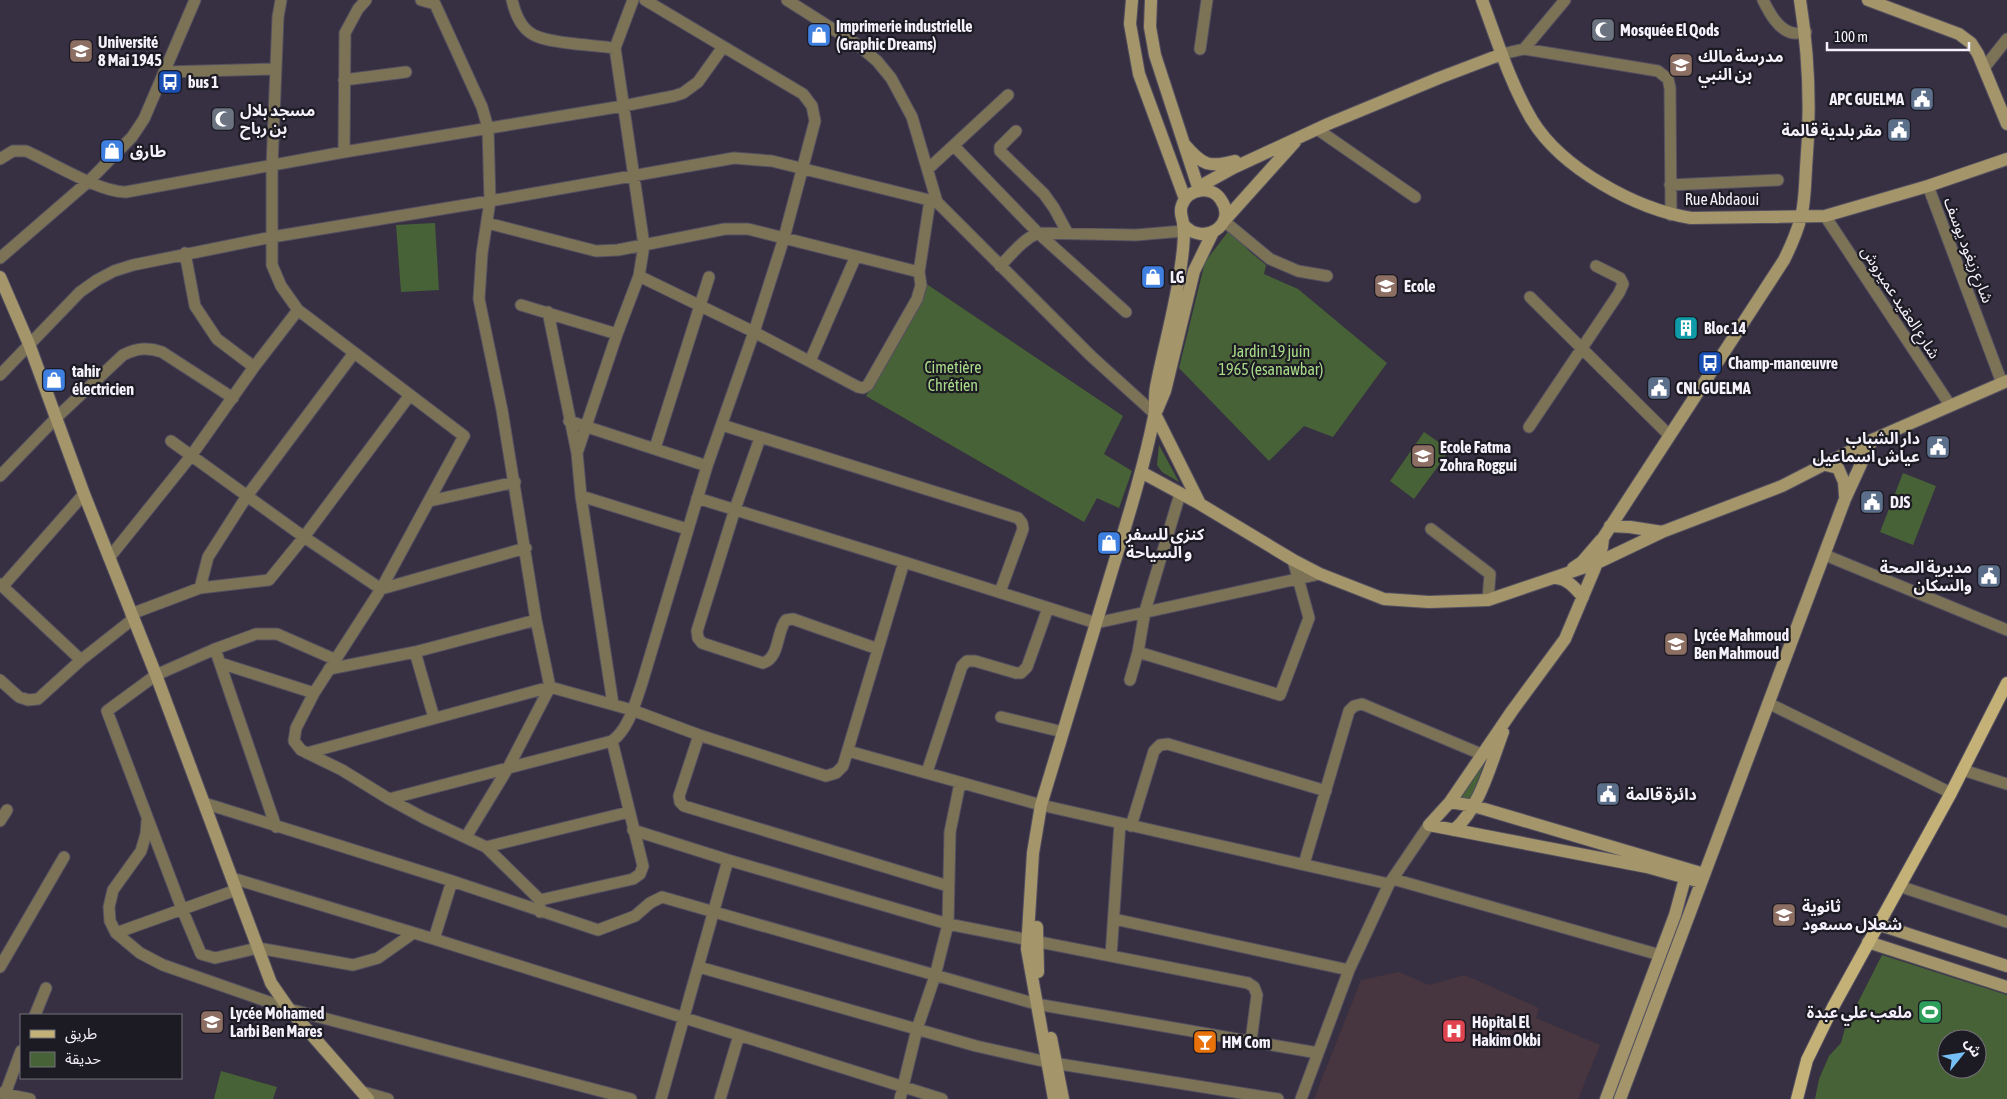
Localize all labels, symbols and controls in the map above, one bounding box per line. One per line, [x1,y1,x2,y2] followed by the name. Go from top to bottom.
[836,17,972,53] place label: Imprimerie industrielle (Graphic Dreams)
[1590,17,1616,43] mosque icon: Mosquée El Qods
[1827,20,1970,52] scale bar
[1620,21,1720,39] place label: Mosquée El Qods
[806,22,832,48] shop icon: Imprimerie industrielle (Graphic Dreams)
[1834,28,1868,45] text: 100 m
[98,33,162,69] place label: Université 8 Mai 1945
[68,38,94,64] school or university icon: Université 8 Mai 1945
[1698,47,1784,88] place label: مدرسة مالك بن النبي
[1668,52,1694,78] school or university icon: مدرسة مالك بن النبي
[157,69,183,95] bus stop icon: bus 1
[188,73,219,91] place label: bus 1
[1909,86,1935,112] public building icon: APC GUELMA
[1828,90,1904,108] place label: APC GUELMA
[240,101,315,140] place label: مسجد بلال بن رباح
[210,106,236,132] mosque icon: مسجد بلال بن رباح
[1886,117,1912,143] public building icon: مقر بلدية قالمة
[1781,121,1882,140] place label: مقر بلدية قالمة
[99,138,125,164] shop icon: طارق
[130,142,166,161] place label: طارق
[1685,190,1759,208] street label: Rue Abdaoui
[1937,195,1997,307] street label: شارع زيغود يوسف
[1855,242,1944,364] street label: شارع العقيد عميروش
[1140,264,1166,290] shop icon: LG
[1170,268,1185,286] place label: LG
[1373,273,1399,299] school or university icon: Ecole
[1404,277,1436,295] place label: Ecole
[1673,315,1699,341] building icon: Bloc 14
[1704,319,1747,337] place label: Bloc 14
[1219,342,1324,379] park label: Jardin 19 juin 1965 (esanawbar)
[1697,350,1723,376] bus stop icon: Champ-manœuvre
[1728,354,1838,372] place label: Champ-manœuvre
[924,358,982,394] park label: Cimetière Chrétien
[71,362,134,398] place label: tahir électricien
[41,367,67,393] shop icon: tahir électricien
[1646,375,1672,401] public building icon: CNL GUELMA
[1676,379,1751,397] place label: CNL GUELMA
[1813,429,1920,466] place label: دار الشباب عياش اسماعيل
[1925,434,1951,460] public building icon: دار الشباب عياش اسماعيل
[1440,438,1517,474] place label: Ecole Fatma Zohra Roggui
[1410,443,1436,469] school or university icon: Ecole Fatma Zohra Roggui
[1859,489,1885,515] public building icon: DJS
[1890,493,1911,511] place label: DJS
[1125,525,1205,562] place label: كنزي للسفر و السياحة
[1096,530,1122,556] shop icon: كنزي للسفر و السياحة
[1880,558,1972,595] place label: مديرية الصحة والسكان
[1976,563,2002,589] public building icon: مديرية الصحة والسكان
[1694,626,1789,662] place label: Lycée Mahmoud Ben Mahmoud
[1663,631,1689,657] school or university icon: Lycée Mahmoud Ben Mahmoud
[1595,781,1621,807] public building icon: دائرة قالمة
[1626,785,1697,804] place label: دائرة قالمة
[1802,897,1902,934] place label: ثانوية شعلال مسعود
[1771,902,1797,928] school or university icon: ثانوية شعلال مسعود
[1917,999,1943,1025] sports icon: ملعب علي عبدة
[1807,1003,1912,1026] place label: ملعب علي عبدة
[230,1004,325,1040] place label: Lycée Mohamed Larbi Ben Mares
[199,1009,225,1035] school or university icon: Lycée Mohamed Larbi Ben Mares
[1472,1013,1541,1049] place label: Hôpital El Hakim Okbi
[20,1014,182,1079] legend
[1441,1018,1467,1044] hospital icon: Hôpital El Hakim Okbi
[65,1025,97,1044] text: طريق
[1192,1029,1218,1055] bar icon: HM Com
[1937,1029,1987,1079] north arrow
[1222,1033,1270,1051] place label: HM Com
[1962,1035,1985,1060] text: ش
[65,1050,101,1067] text: حديقة

